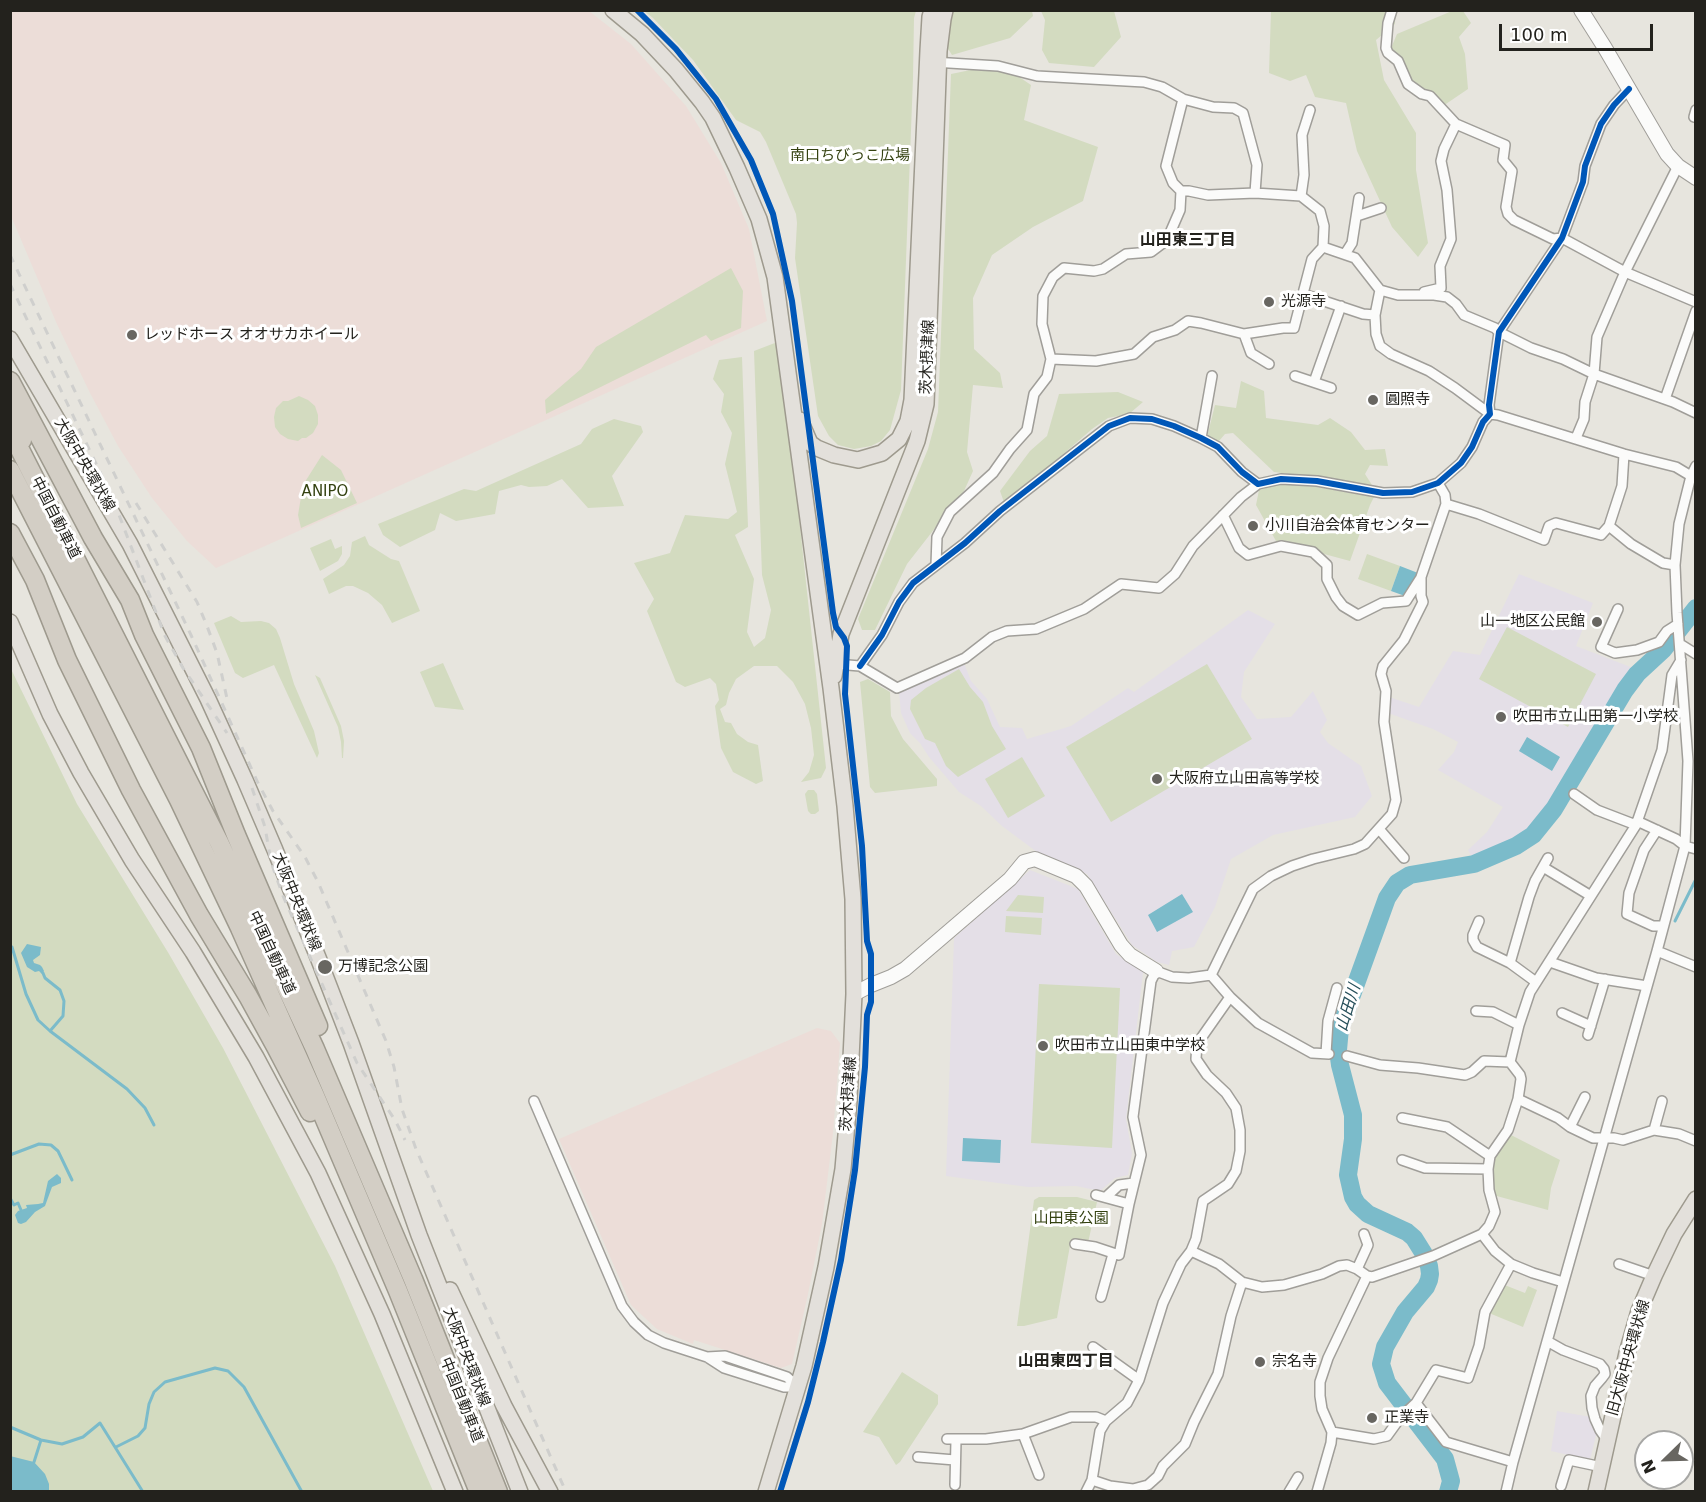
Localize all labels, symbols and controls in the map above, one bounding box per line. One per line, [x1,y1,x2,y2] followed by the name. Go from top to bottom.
[1502,12,1656,50] scale bar
[1510,24,1568,45] text: 100 m
[790,147,910,165] park label: 南口ちびっこ広場
[1140,231,1236,251] district label: 山田東三丁目
[1281,293,1326,311] place label: 光源寺
[1262,295,1276,309] marker: 光源寺
[918,319,938,395] street label: 茨木摂津線
[144,326,359,344] place label: レッドホース オオサカホイール
[125,328,139,342] marker: レッドホース オオサカホイール
[1385,391,1430,409] place label: 圓照寺
[1366,393,1380,407] marker: 圓照寺
[50,415,118,515] street label: 大阪中央環状線
[27,474,83,562] street label: 中国自動車道
[302,483,348,501] park label: ANIPO
[1265,517,1430,535] place label: 小川自治会体育センター
[1246,519,1260,533] marker: 小川自治会体育センター
[1480,613,1585,631] place label: 山一地区公民館
[1590,615,1604,629] marker: 山一地区公民館
[1513,708,1678,726] place label: 吹田市立山田第一小学校
[1494,710,1508,724] marker: 吹田市立山田第一小学校
[1169,770,1319,788] place label: 大阪府立山田高等学校
[1150,772,1164,786] marker: 大阪府立山田高等学校
[268,850,324,954] street label: 大阪中央環状線
[244,908,298,998] street label: 中国自動車道
[316,958,334,976] marker: 万博記念公園
[338,958,428,976] place label: 万博記念公園
[1333,982,1365,1034] water label: 山田川
[1055,1037,1205,1055] place label: 吹田市立山田東中学校
[1036,1039,1050,1053] marker: 吹田市立山田東中学校
[837,1056,861,1132] street label: 茨木摂津線
[1034,1210,1108,1228] park label: 山田東公園
[1604,1298,1654,1418] street label: 旧大阪中央環状線
[439,1305,493,1409] street label: 大阪中央環状線
[1018,1352,1114,1372] district label: 山田東四丁目
[1272,1353,1317,1371] place label: 宗名寺
[436,1355,486,1445] street label: 中国自動車道
[1253,1355,1267,1369] marker: 宗名寺
[1384,1409,1429,1427] place label: 正業寺
[1365,1411,1379,1425] marker: 正業寺
[1634,1430,1694,1490] north arrow
[1637,1457,1660,1476] text: N

